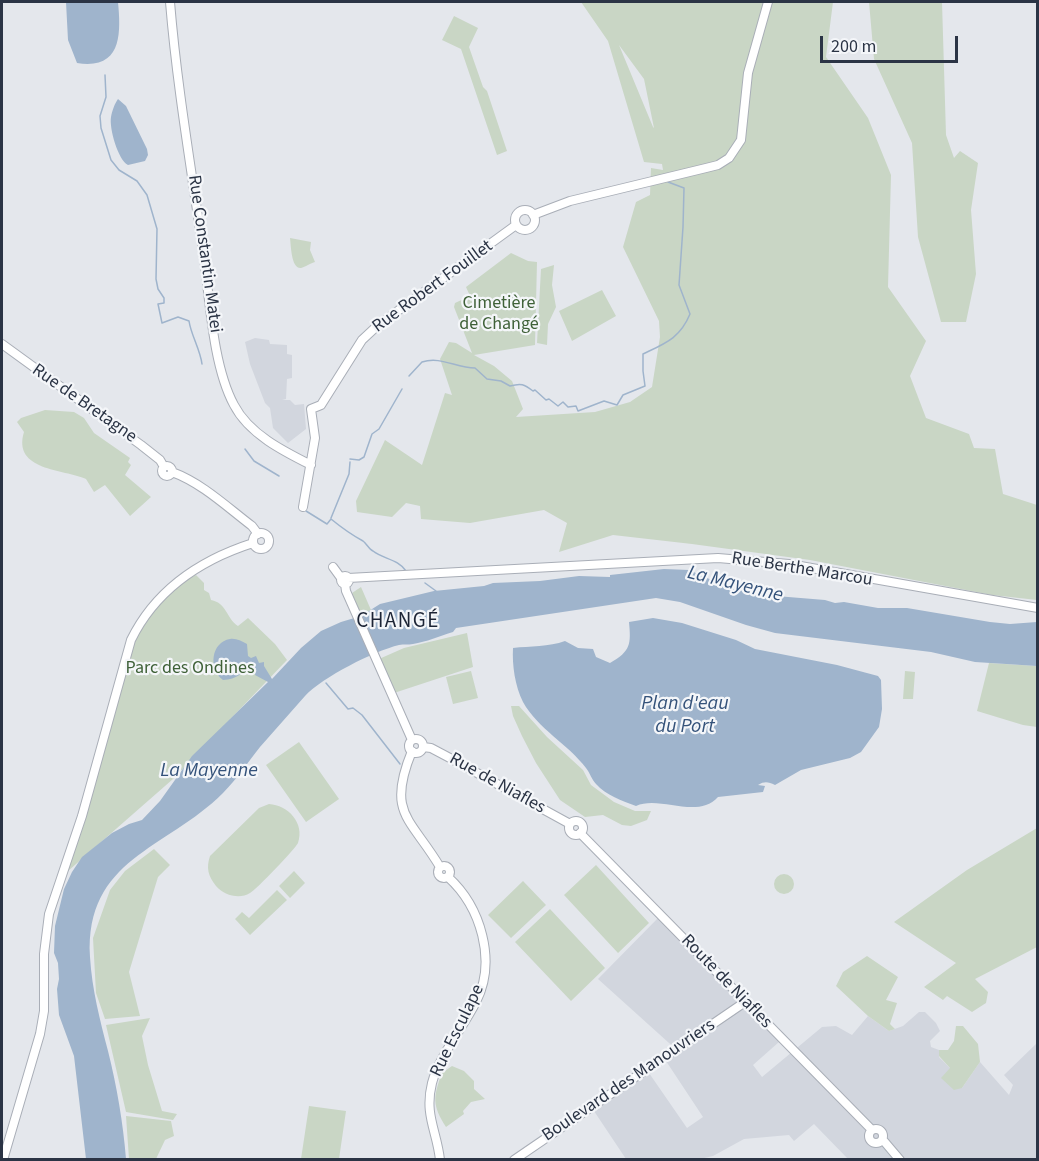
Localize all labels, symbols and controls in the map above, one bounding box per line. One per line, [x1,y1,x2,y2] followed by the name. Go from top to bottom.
[823,24,961,62] scale bar
[831,34,876,59] text: 200 m
[182,174,226,334] street label: Rue Constantin Matei
[368,236,498,338] street label: Rue Robert Fouillet
[459,293,539,336] park label: Cimetière de Changé
[27,360,141,448] street label: Rue de Bretagne
[730,548,874,592] street label: Rue Berthe Marcou
[685,562,785,608] water label: La Mayenne
[356,609,440,635] district label: CHANGÉ
[126,658,254,680] park label: Parc des Ondines
[641,693,729,740] water label: Plan d'eau du Port
[445,749,549,819] street label: Rue de Niafles
[160,760,258,784] water label: La Mayenne
[676,931,776,1033] street label: Route de Niafles
[426,981,490,1081] street label: Rue Esculape
[538,1015,720,1147] street label: Boulevard des Manouvriers

